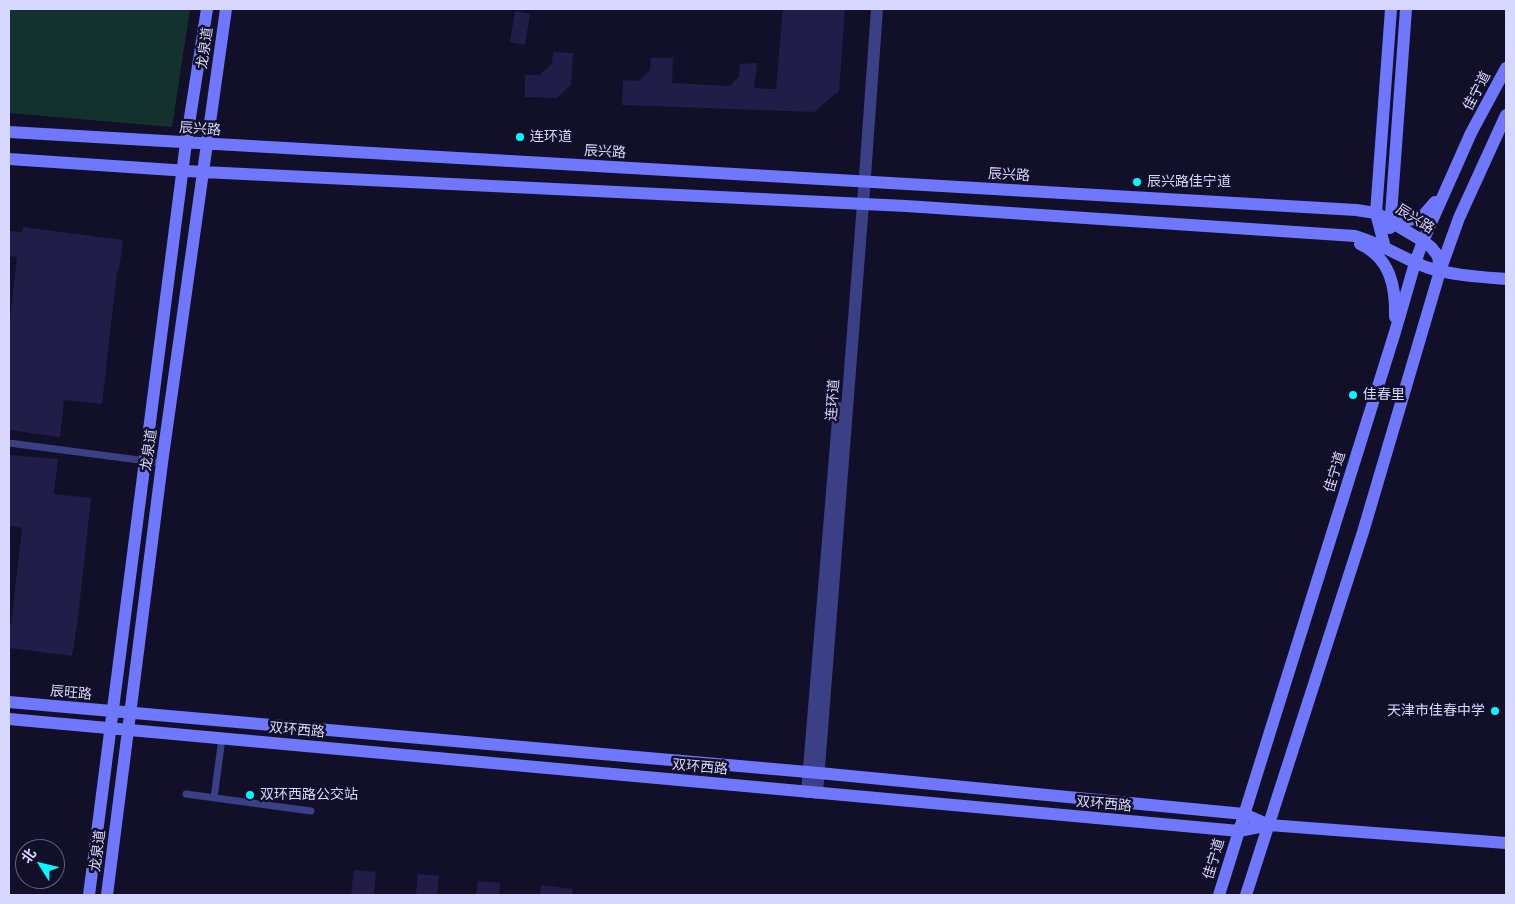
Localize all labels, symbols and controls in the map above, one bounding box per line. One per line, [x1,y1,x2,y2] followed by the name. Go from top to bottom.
[194,26,216,70] street label: 龙泉道
[1460,69,1494,113] street label: 佳宁道
[178,119,222,139] street label: 辰兴路
[530,129,572,145] place label: 连环道
[514,131,526,143] marker: 连环道
[584,143,626,161] street label: 辰兴路
[988,166,1030,184] street label: 辰兴路
[1147,174,1231,190] place label: 辰兴路佳宁道
[1131,176,1143,188] marker: 辰兴路佳宁道
[1393,201,1437,237] street label: 辰兴路
[823,378,843,422] street label: 连环道
[1363,387,1405,403] place label: 佳春里
[1347,389,1359,401] marker: 佳春里
[138,428,160,472] street label: 龙泉道
[1321,449,1349,495] street label: 佳宁道
[49,683,93,703] street label: 辰旺路
[1387,703,1485,719] place label: 天津市佳春中学
[1489,705,1501,717] marker: 天津市佳春中学
[268,719,326,741] street label: 双环西路
[671,756,729,778] street label: 双环西路
[260,787,358,803] place label: 双环西路公交站
[244,789,256,801] marker: 双环西路公交站
[1075,793,1133,815] street label: 双环西路
[87,829,109,873] street label: 龙泉道
[1200,836,1228,882] street label: 佳宁道
[15,839,65,889] north arrow
[18,845,39,866] text: 北

